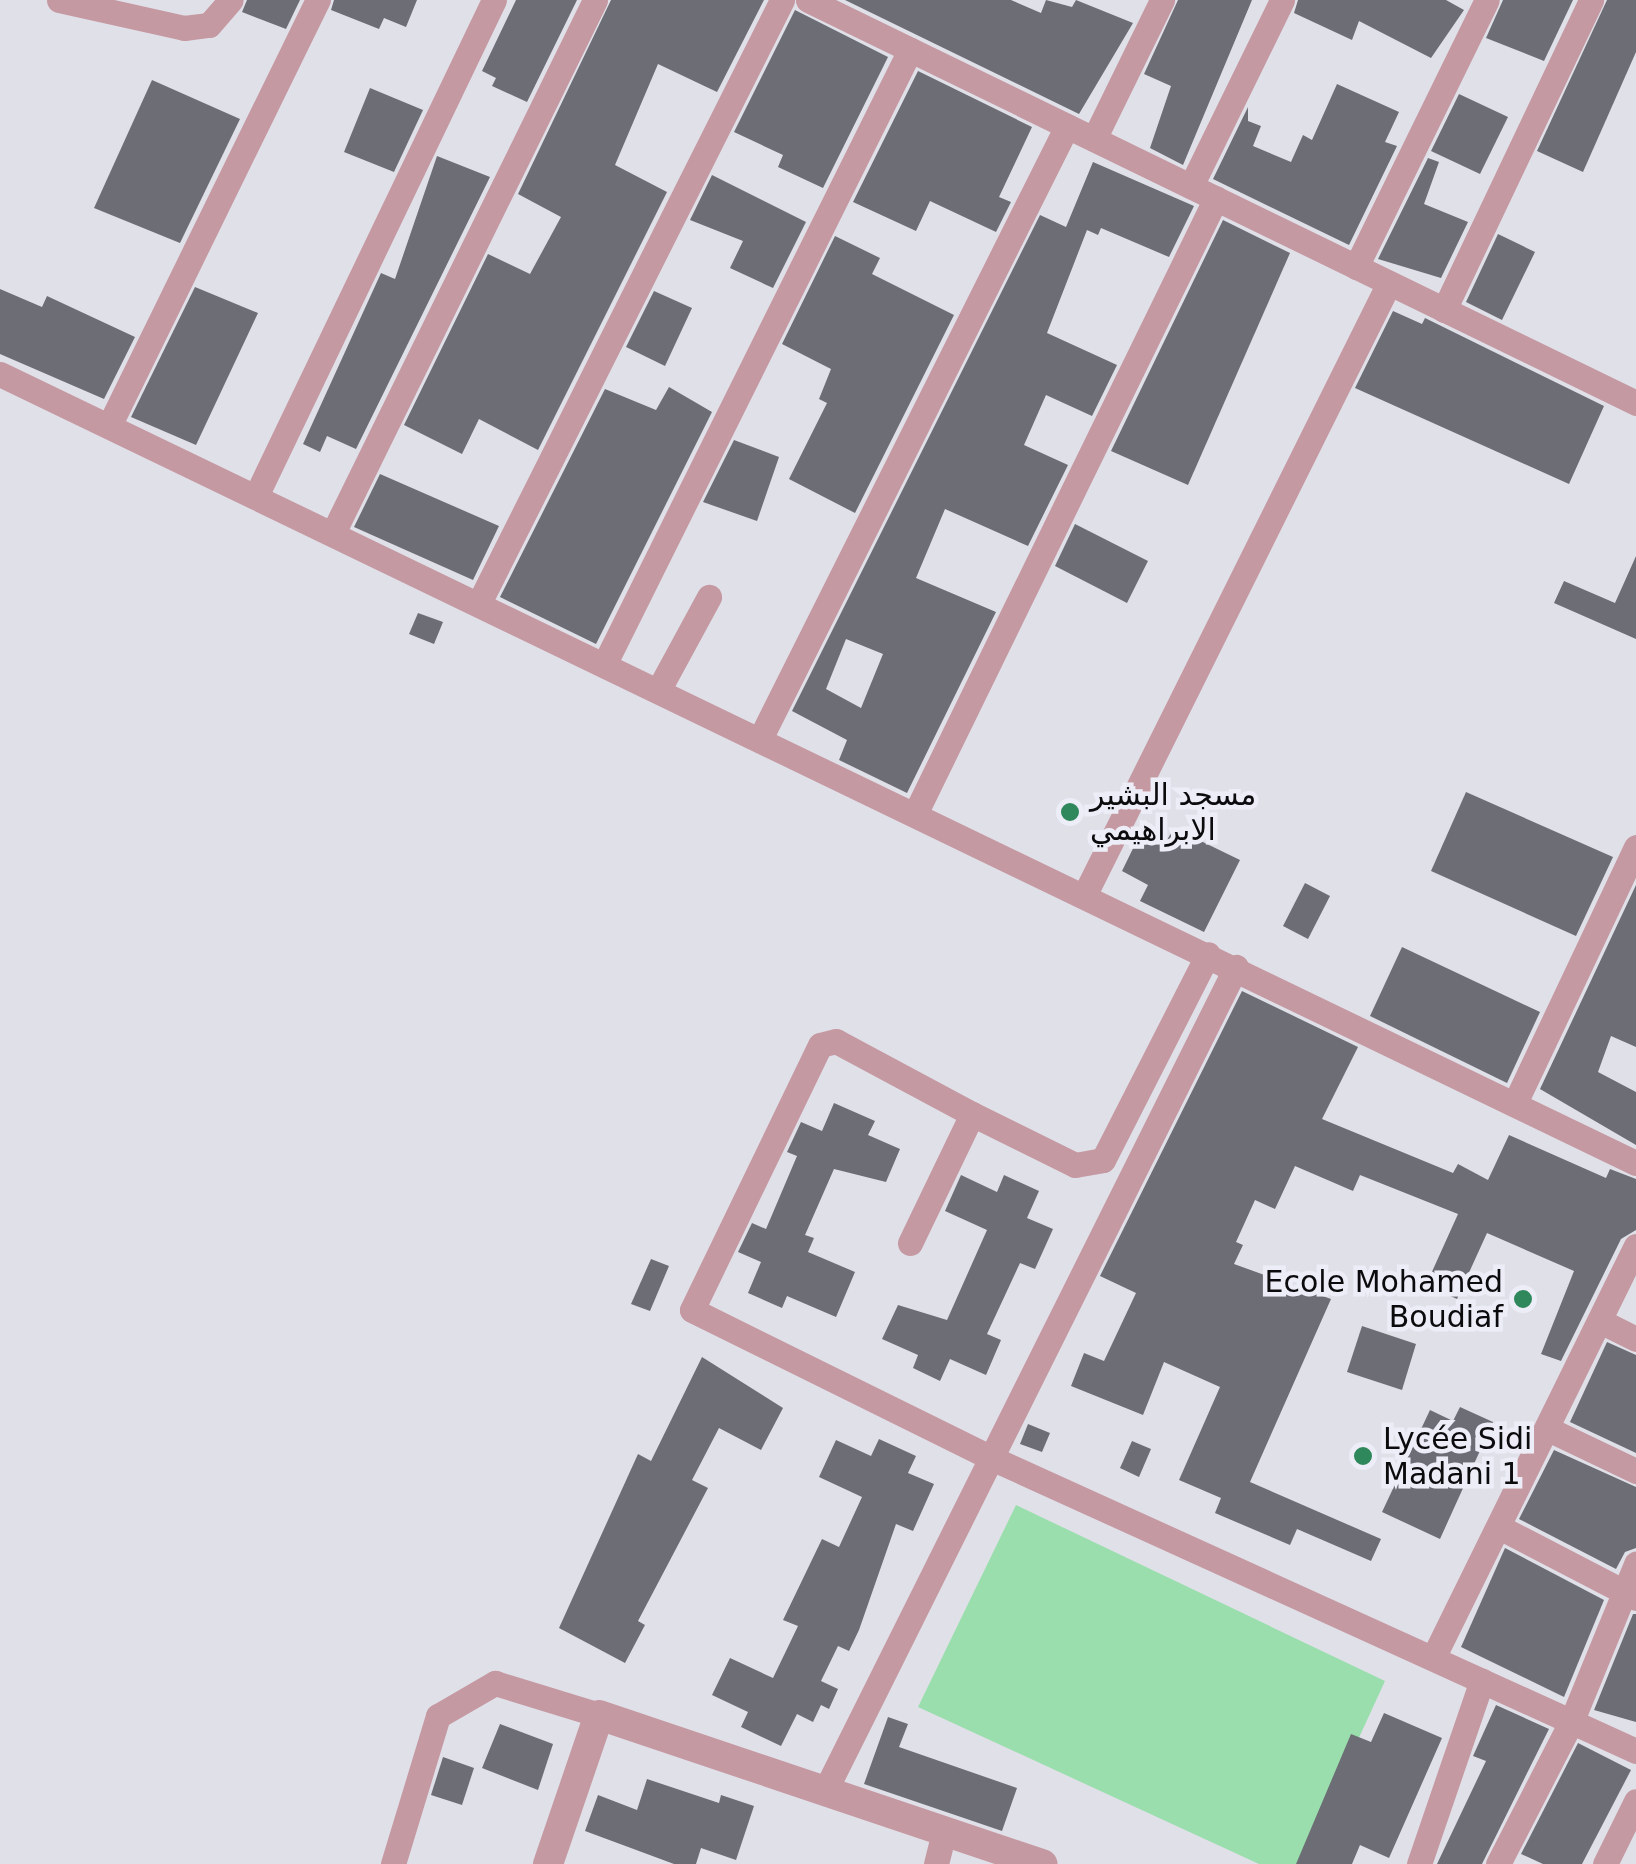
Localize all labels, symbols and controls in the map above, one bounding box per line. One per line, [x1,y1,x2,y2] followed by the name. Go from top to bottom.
[1090,777,1256,848] place label: مسجد البشير الابراهيمي
[1059,801,1081,823] marker: مسجد البشير الابراهيمي
[1265,1264,1503,1334] place label: Ecole Mohamed Boudiaf
[1512,1288,1534,1310] marker: Ecole Mohamed Boudiaf
[1383,1421,1532,1492] place label: Lycée Sidi Madani 1
[1352,1445,1374,1467] marker: Lycée Sidi Madani 1

